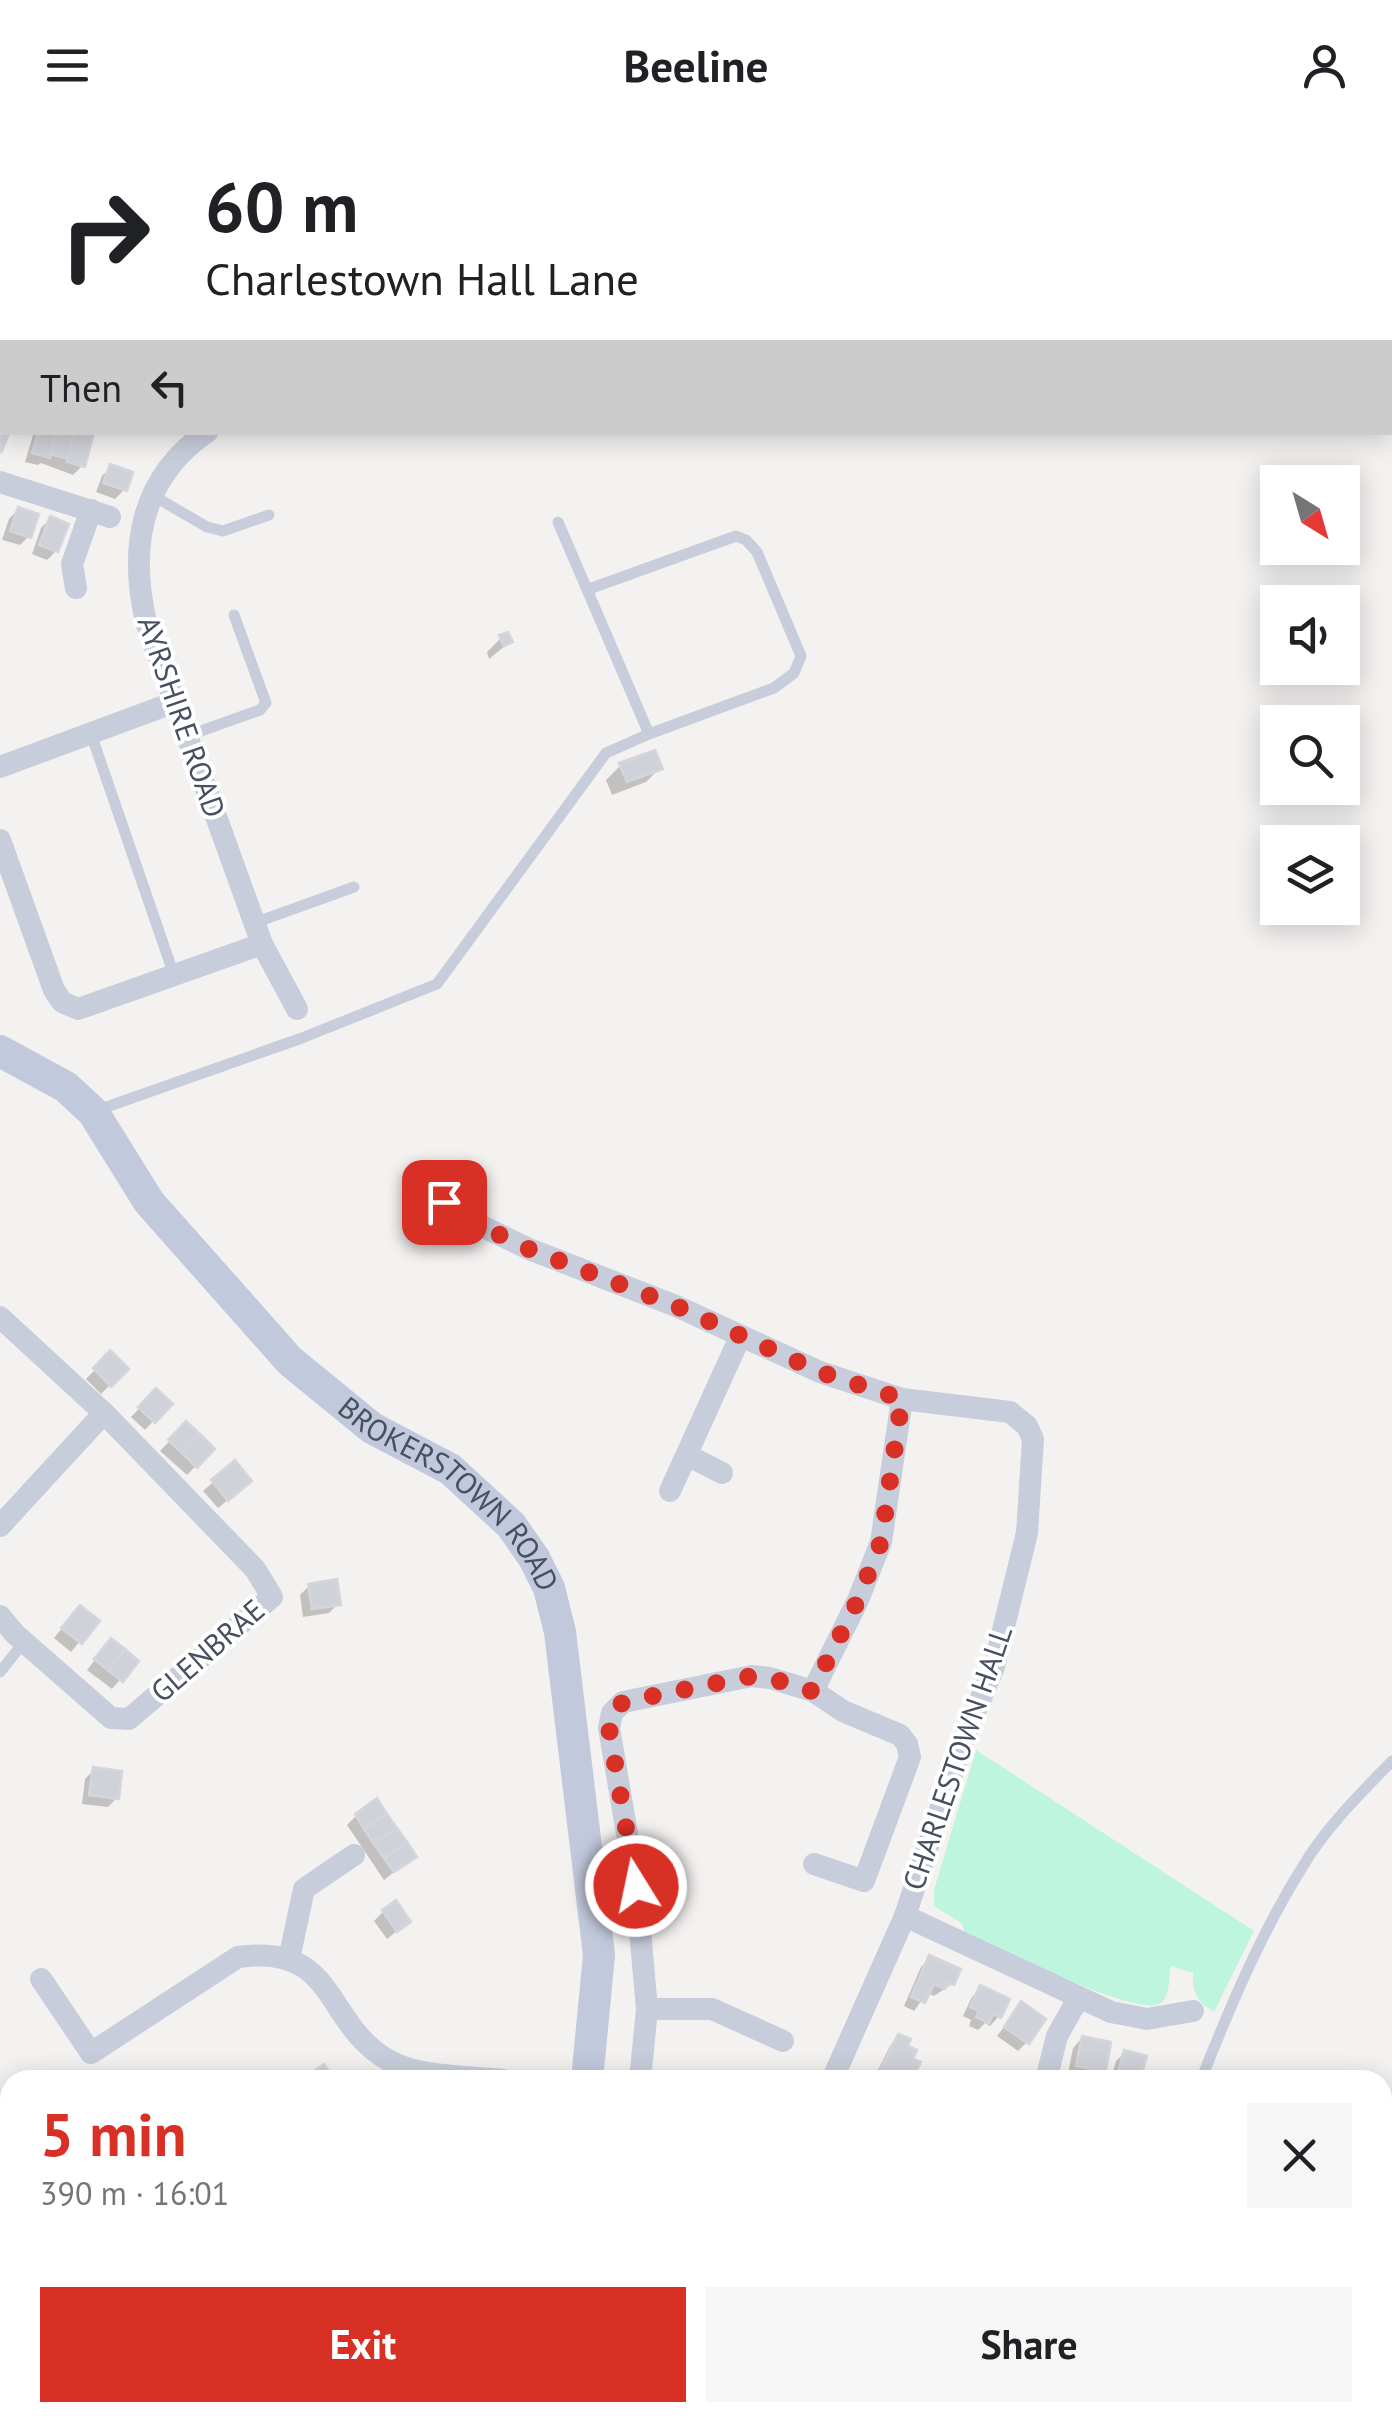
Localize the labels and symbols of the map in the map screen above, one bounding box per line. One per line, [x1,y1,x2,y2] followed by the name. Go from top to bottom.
[1260,465,1360,565] north arrow
[130,611,235,822] street label: AYRSHIRE ROAD
[402,1160,487,1245] pin
[331,1387,568,1597] street label: BROKERSTOWN ROAD
[142,1590,272,1710] street label: GLENBRAE
[893,1620,1020,1895] street label: CHARLESTOWN HALL
[584,1834,688,1938] position arrow

